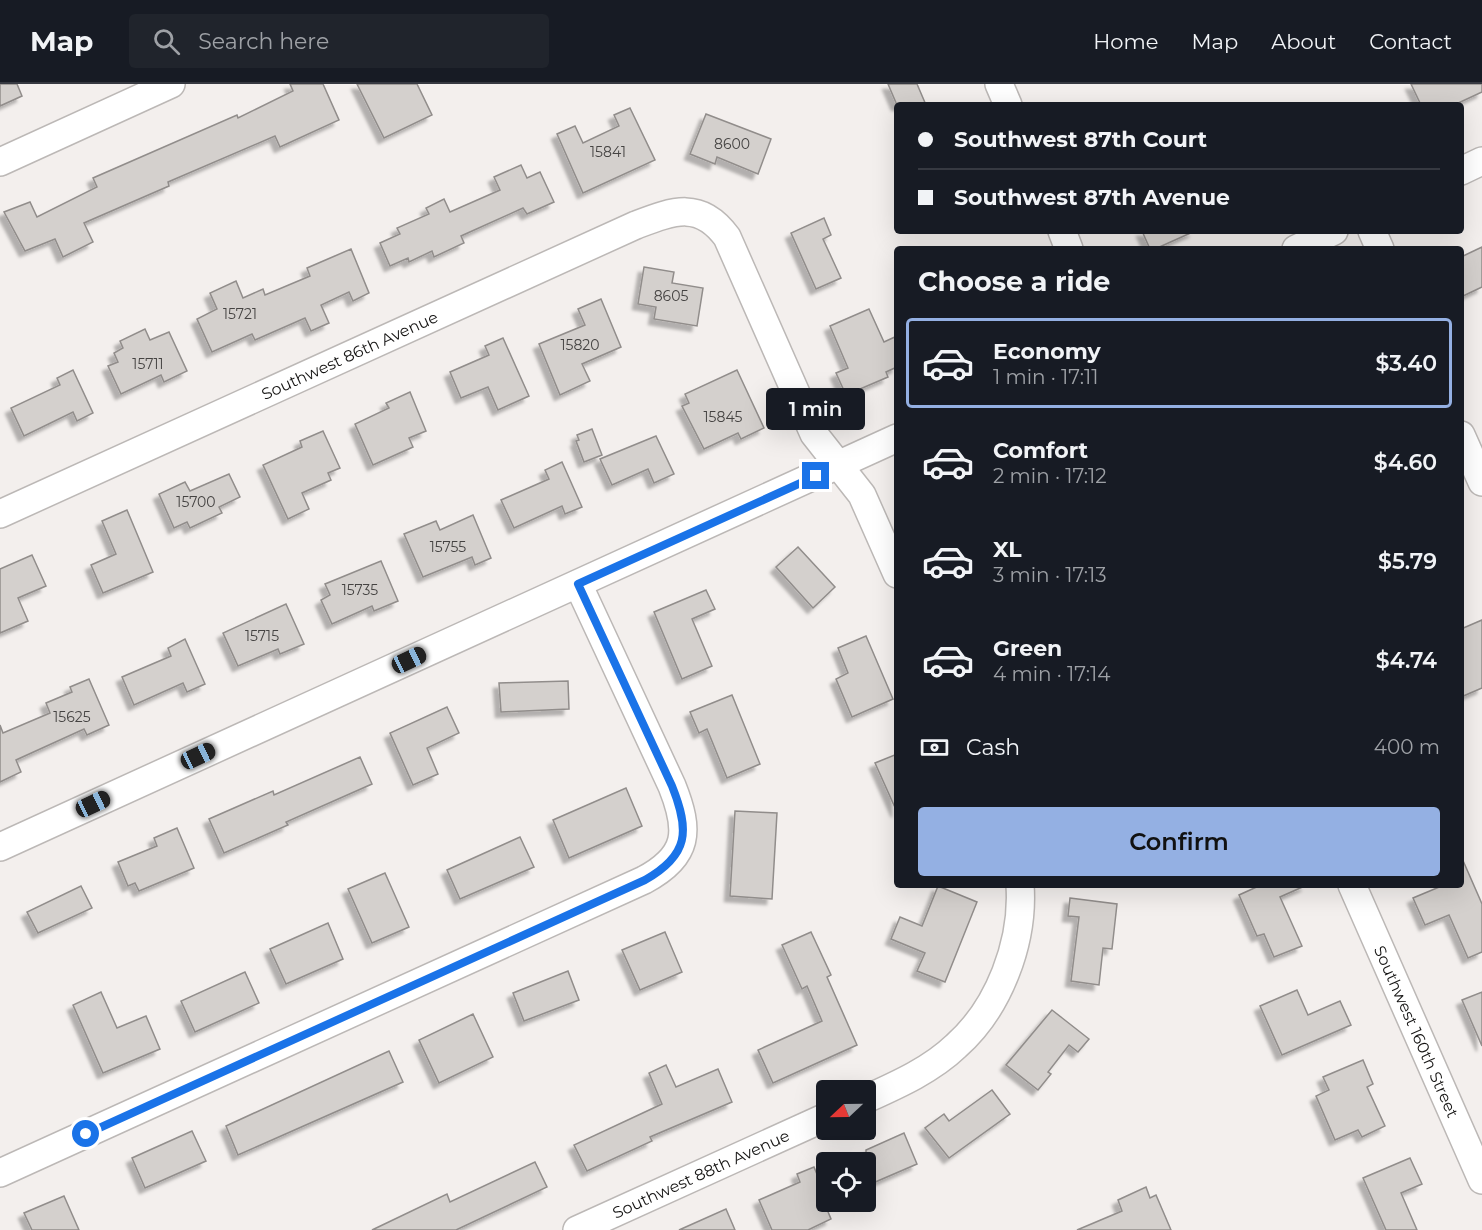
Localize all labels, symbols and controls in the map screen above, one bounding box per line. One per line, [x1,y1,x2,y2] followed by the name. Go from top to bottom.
[129,14,549,68] search box
[30,24,93,58] text: Map
[150,25,183,58] icon: search
[198,28,329,55] text: Search here
[1093,29,1158,54] text: Home
[1191,29,1238,54] text: Map
[1271,29,1336,54] text: About
[1369,29,1452,54] text: Contact
[954,126,1207,153] text: Southwest 87th Court
[714,135,750,153] house number: 8600
[590,143,626,161] house number: 15841
[954,184,1230,211] text: Southwest 87th Avenue
[918,265,1110,298] text: Choose a ride
[654,287,688,305] house number: 8605
[223,305,257,323] house number: 15721
[258,307,441,403] street label: Southwest 86th Avenue
[560,336,600,354] house number: 15820
[921,336,975,390] icon: car
[993,338,1101,365] text: Economy
[1375,350,1437,377] text: $3.40
[132,355,164,373] house number: 15711
[993,365,1098,389] text: 1 min · 17:11
[766,389,866,431] callout: 1 min
[789,397,842,421] text: 1 min
[703,408,743,426] house number: 15845
[921,435,975,489] icon: car
[993,437,1088,464] text: Comfort
[1374,449,1437,476] text: $4.60
[802,462,829,489] route end
[993,464,1107,488] text: 2 min · 17:12
[176,493,216,511] house number: 15700
[921,534,975,588] icon: car
[993,536,1022,563] text: XL
[430,538,466,556] house number: 15755
[1378,548,1437,575] text: $5.79
[993,563,1107,587] text: 3 min · 17:13
[342,581,378,599] house number: 15735
[245,627,279,645] house number: 15715
[921,633,975,687] icon: car
[993,635,1062,662] text: Green
[389,644,429,676] car
[1376,647,1437,674] text: $4.74
[993,662,1110,686] text: 4 min · 17:14
[53,708,91,726] house number: 15625
[918,731,951,764] icon: cash
[966,734,1020,761] text: Cash
[1374,735,1440,759] text: 400 m
[178,740,218,772] car
[73,788,113,820] car
[918,807,1440,876] button: Confirm
[1370,942,1463,1121] street label: Southwest 160th Street
[816,1080,876,1140] north arrow
[816,1080,876,1212] map controls
[72,1120,99,1147] route start
[609,1125,792,1222] street label: Southwest 88th Avenue
[816,1152,876,1212] button: locate

